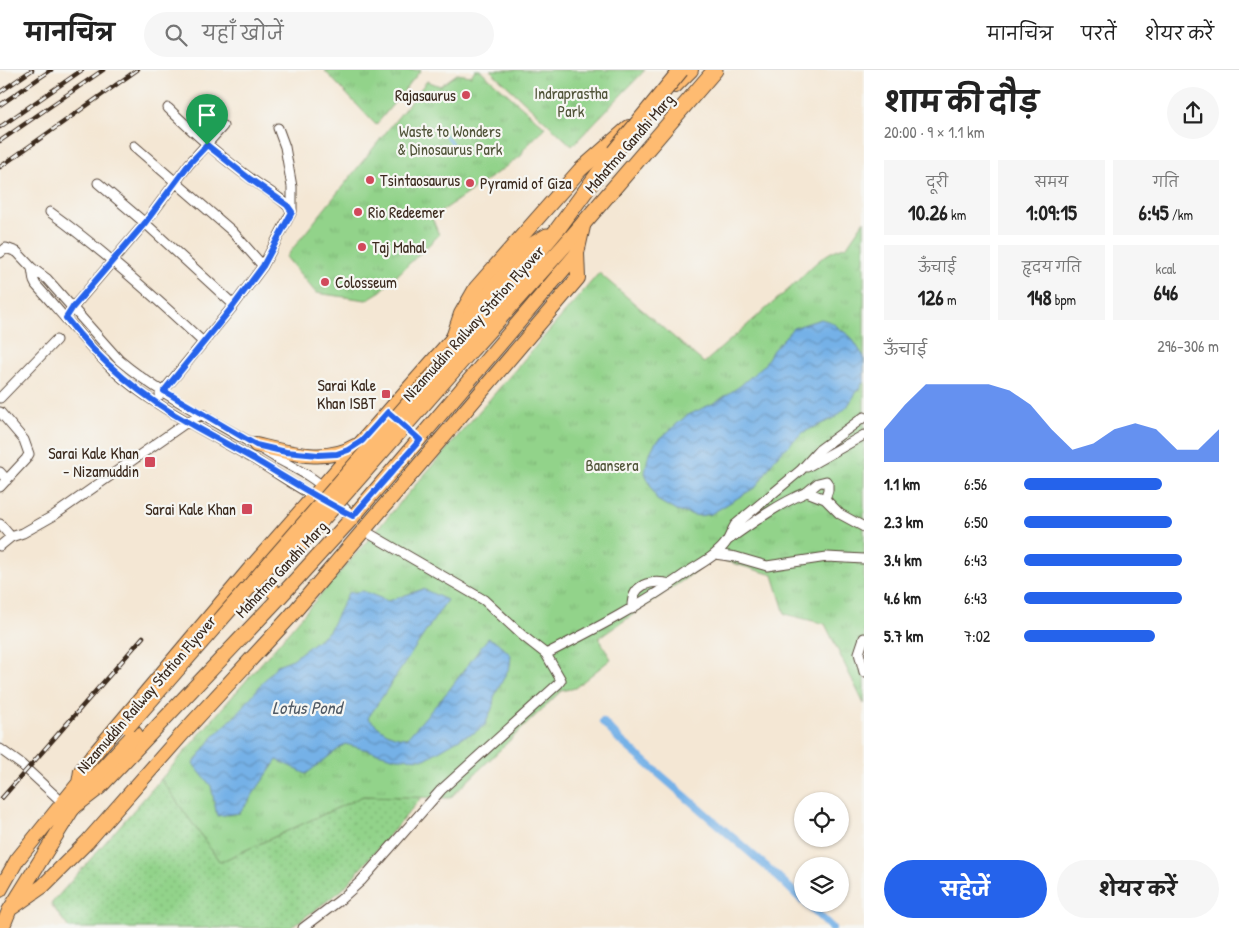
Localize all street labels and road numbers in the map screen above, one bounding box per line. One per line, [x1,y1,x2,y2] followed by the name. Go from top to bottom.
[579,88,679,198] street label: Mahatma Gandhi Marg
[397,240,549,406] street label: Nizamuddin Railway Station Flyover
[230,516,332,622] street label: Mahatma Gandhi Marg
[71,610,221,778] street label: Nizamuddin Railway Station Flyover

